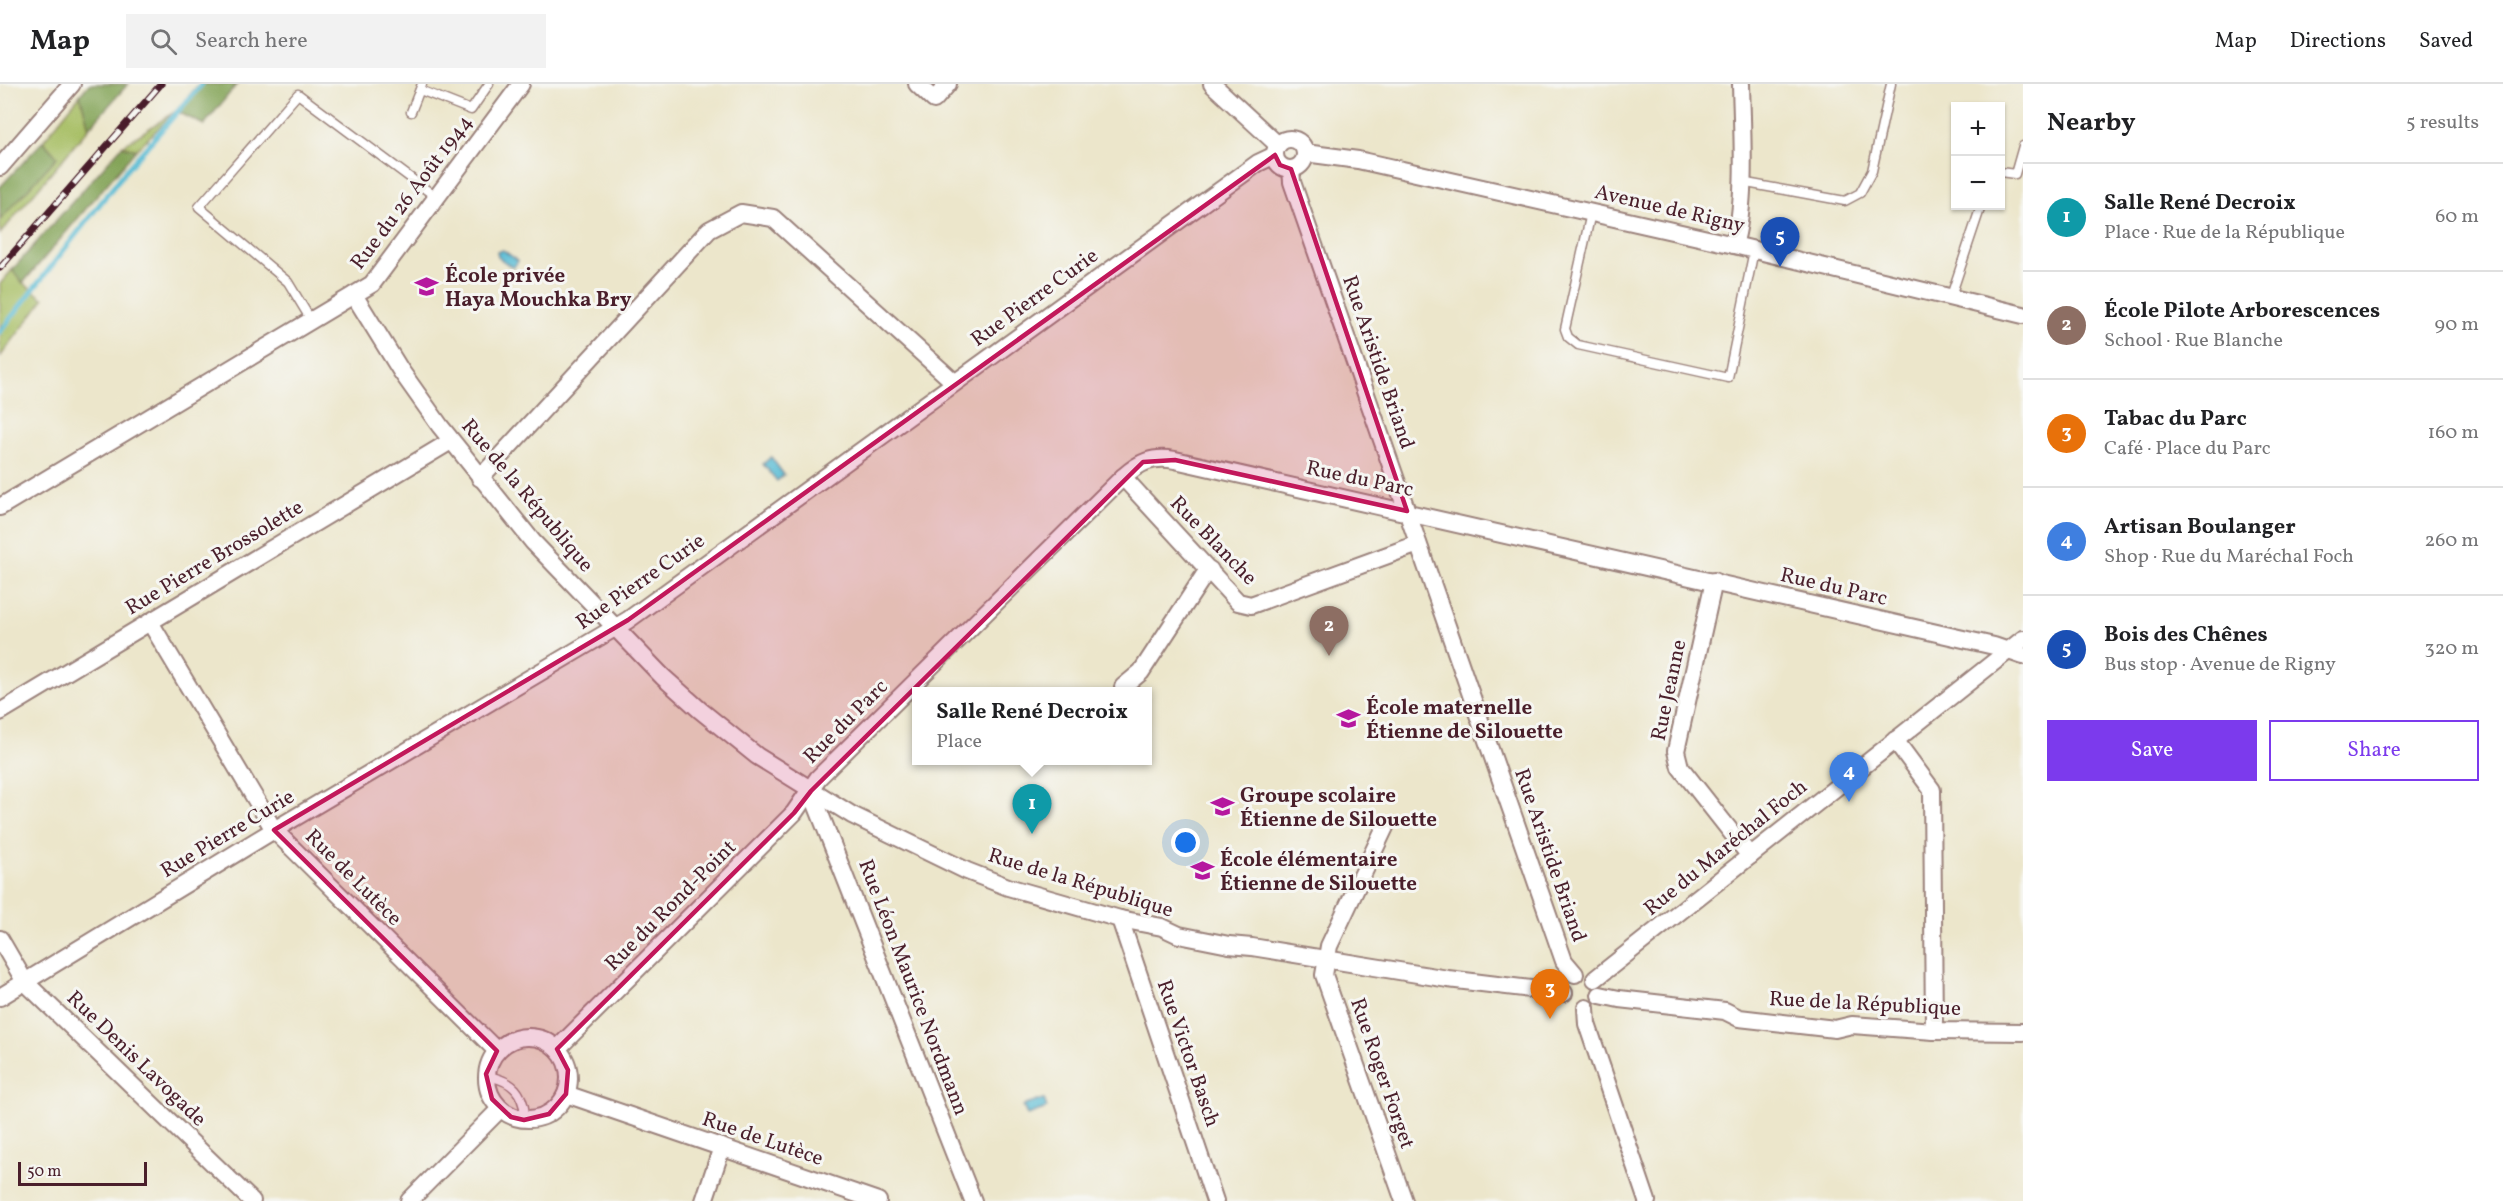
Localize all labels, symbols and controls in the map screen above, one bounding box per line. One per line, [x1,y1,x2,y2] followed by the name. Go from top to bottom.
[126,14,546,68] search box
[30,22,90,61] text: Map
[147,25,180,58] icon: search
[195,26,308,57] text: Search here
[2215,27,2257,56] text: Map
[2290,27,2386,56] text: Directions
[2419,27,2473,56] text: Saved
[1951,102,2005,210] map controls
[1951,102,2005,156] button: +
[2047,105,2136,141] text: Nearby
[2406,109,2479,137] text: 5 results
[344,110,480,276] street label: Rue du 26 Août 1944
[1951,156,2005,210] button: −
[1592,178,1748,241] street label: Avenue de Rigny
[2104,188,2296,219] text: Salle René Decroix
[2062,203,2071,231] text: 1
[2435,203,2479,231] text: 60 m
[1760,218,1800,267] pin: 5
[2104,219,2345,247] text: Place · Rue de la République
[965,242,1105,354] street label: Rue Pierre Curie
[445,262,632,315] place label: École privée Haya Mouchka Bry
[1334,272,1421,453] street label: Rue Aristide Briand
[414,274,440,300] school or university icon: École privée Haya Mouchka Bry
[2104,296,2380,327] text: École Pilote Arborescences
[2061,311,2072,339] text: 2
[2435,311,2479,339] text: 90 m
[2104,327,2283,355] text: School · Rue Blanche
[2104,404,2247,435] text: Tabac du Parc
[454,413,600,579] street label: Rue de la République
[2061,419,2072,447] text: 3
[2427,419,2479,447] text: 160 m
[2104,435,2271,463] text: Café · Place du Parc
[1303,454,1416,505] street label: Rue du Parc
[1163,490,1263,592] street label: Rue Blanche
[120,494,309,623] street label: Rue Pierre Brossolette
[2104,512,2296,543] text: Artisan Boulanger
[571,527,711,637] street label: Rue Pierre Curie
[2060,527,2073,555] text: 4
[2424,527,2479,555] text: 260 m
[2104,543,2354,571] text: Shop · Rue du Maréchal Foch
[1777,561,1890,614] street label: Rue du Parc
[1310,606,1348,656] pin: 2
[2104,620,2268,651] text: Bois des Chênes
[2062,635,2071,663] text: 5
[2424,635,2479,663] text: 320 m
[1645,637,1694,744] street label: Rue Jeanne
[2104,651,2336,679] text: Bus stop · Avenue de Rigny
[797,673,895,771] street label: Rue du Parc
[912,687,1152,765] popup
[1366,694,1563,747] place label: École maternelle Étienne de Silouette
[936,697,1128,728] text: Salle René Decroix
[1335,706,1361,732] school or university icon: École maternelle Étienne de Silouette
[2047,720,2257,781] button: Save
[2269,720,2479,781] button: Share
[936,728,982,756] text: Place
[1830,752,1868,802] pin: 4
[1506,765,1593,946] street label: Rue Aristide Briand
[1638,773,1814,923] street label: Rue du Maréchal Foch
[1240,782,1437,835] place label: Groupe scolaire Étienne de Silouette
[155,783,300,886] street label: Rue Pierre Curie
[1012,784,1052,834] pin: 1
[1209,794,1235,820] school or university icon: Groupe scolaire Étienne de Silouette
[298,823,408,933] street label: Rue de Lutèce
[1171,828,1200,857] your location
[599,834,743,978] street label: Rue du Rond-Point
[984,841,1177,925] street label: Rue de la République
[1220,846,1417,899] place label: École élémentaire Étienne de Silouette
[850,855,975,1120] street label: Rue Léon Maurice Nordmann
[1189,858,1215,884] school or university icon: École élémentaire Étienne de Silouette
[1530,970,1570,1019] pin: 3
[1149,976,1226,1131] street label: Rue Victor Basch
[60,985,212,1134] street label: Rue Denis Lavogade
[1768,985,1962,1024] street label: Rue de la République
[1342,994,1421,1153] street label: Rue Roger Forget
[698,1105,827,1174] street label: Rue de Lutèce
[18,1159,147,1186] scale bar
[27,1161,61,1183] text: 50 m

